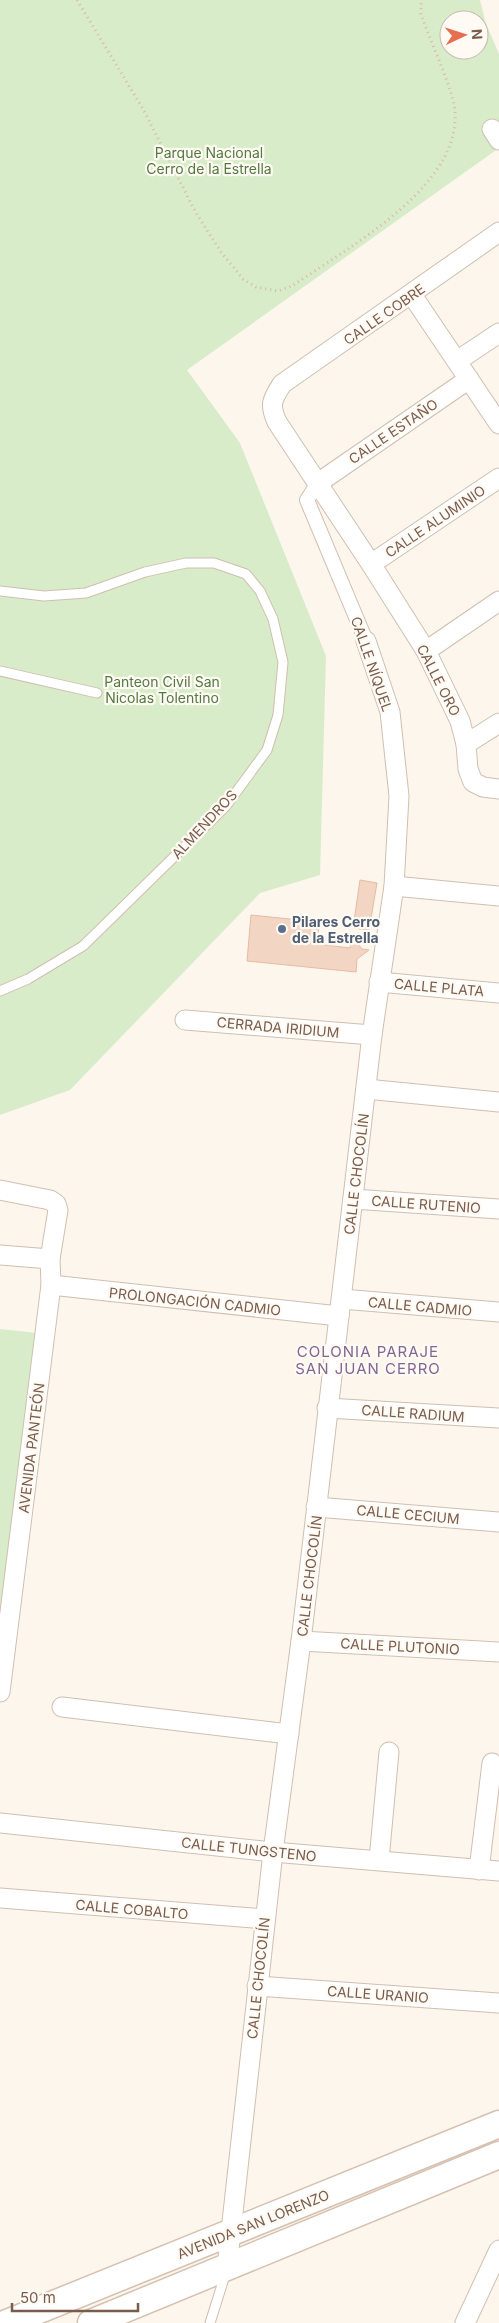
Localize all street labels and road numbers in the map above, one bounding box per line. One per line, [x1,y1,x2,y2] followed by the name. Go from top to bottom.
[340,280,428,348] street label: CALLE COBRE
[345,395,441,467] street label: CALLE ESTAÑO
[382,481,488,561] street label: CALLE ALUMINIO
[348,614,396,714] street label: CALLE NÍQUEL
[414,641,464,719] street label: CALLE ORO
[168,786,240,862] street label: ALMENDROS
[393,975,485,999] street label: CALLE PLATA
[216,1013,340,1041] street label: CERRADA IRIDIUM
[340,1112,372,1236] street label: CALLE CHOCOLÍN
[371,1192,481,1216] street label: CALLE RUTENIO
[108,1284,282,1318] street label: PROLONGACIÓN CADMIO
[367,1293,473,1319] street label: CALLE CADMIO
[15,1382,47,1514] street label: AVENIDA PANTEÓN
[361,1401,465,1425] street label: CALLE RADIUM
[356,1501,460,1527] street label: CALLE CECIUM
[293,1514,325,1638] street label: CALLE CHOCOLÍN
[340,1634,460,1658] street label: CALLE PLUTONIO
[181,1833,317,1865] street label: CALLE TUNGSTENO
[75,1896,189,1922] street label: CALLE COBALTO
[243,1916,273,2040] street label: CALLE CHOCOLÍN
[327,1982,429,2006] street label: CALLE URANIO
[174,2186,332,2262] street label: AVENIDA SAN LORENZO

